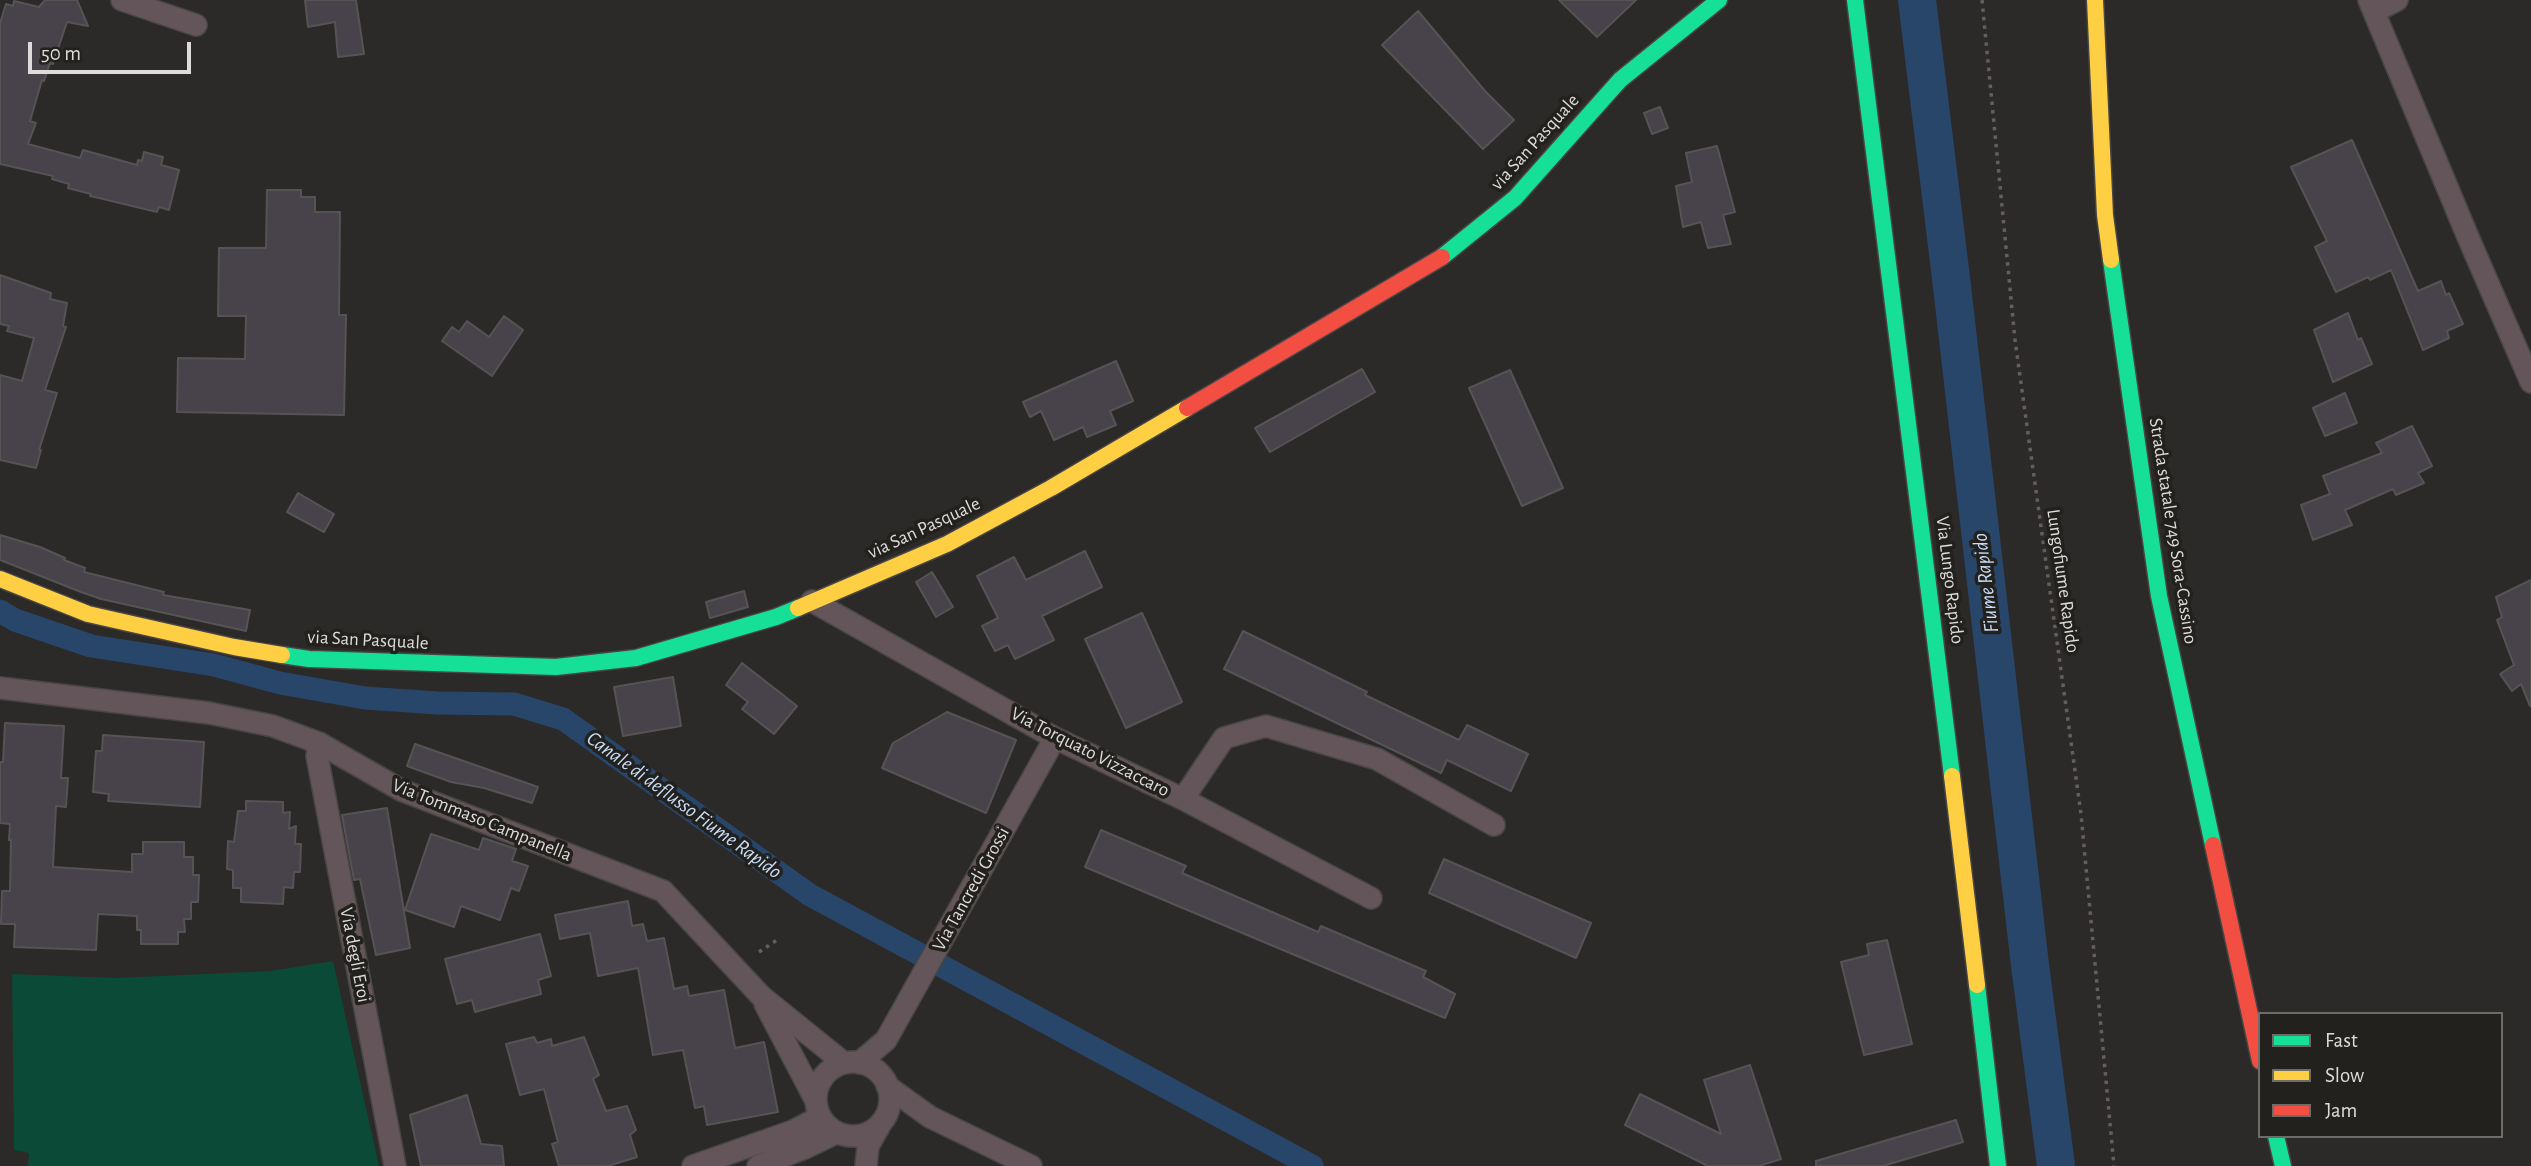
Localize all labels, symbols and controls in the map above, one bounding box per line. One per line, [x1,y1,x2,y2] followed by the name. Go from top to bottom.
[32,28,194,72] scale bar
[41,43,81,64] text: 50 m
[1486,89,1584,195] street label: via San Pasquale
[2144,416,2202,646] street label: Strada statale 749 Sora-Cassino
[864,492,984,564] street label: via San Pasquale
[2042,508,2084,654] street label: Lungofiume Rapido
[1931,515,1969,645] street label: Via Lungo Rapido
[1967,532,2005,634] water label: Fiume Rapido
[307,625,429,655] street label: via San Pasquale
[1007,702,1173,802] street label: Via Torquato Vizzaccaro
[581,726,787,884] water label: Canale di deflusso Fiume Rapido
[389,774,575,866] street label: Via Tommaso Campanella
[927,823,1015,955] street label: Via Tancredi Grossi
[335,906,375,1004] street label: Via degli Eroi
[2258,1012,2503,1138] legend
[2325,1030,2358,1051] text: Fast
[2325,1065,2364,1086] text: Slow
[2325,1100,2357,1121] text: Jam

